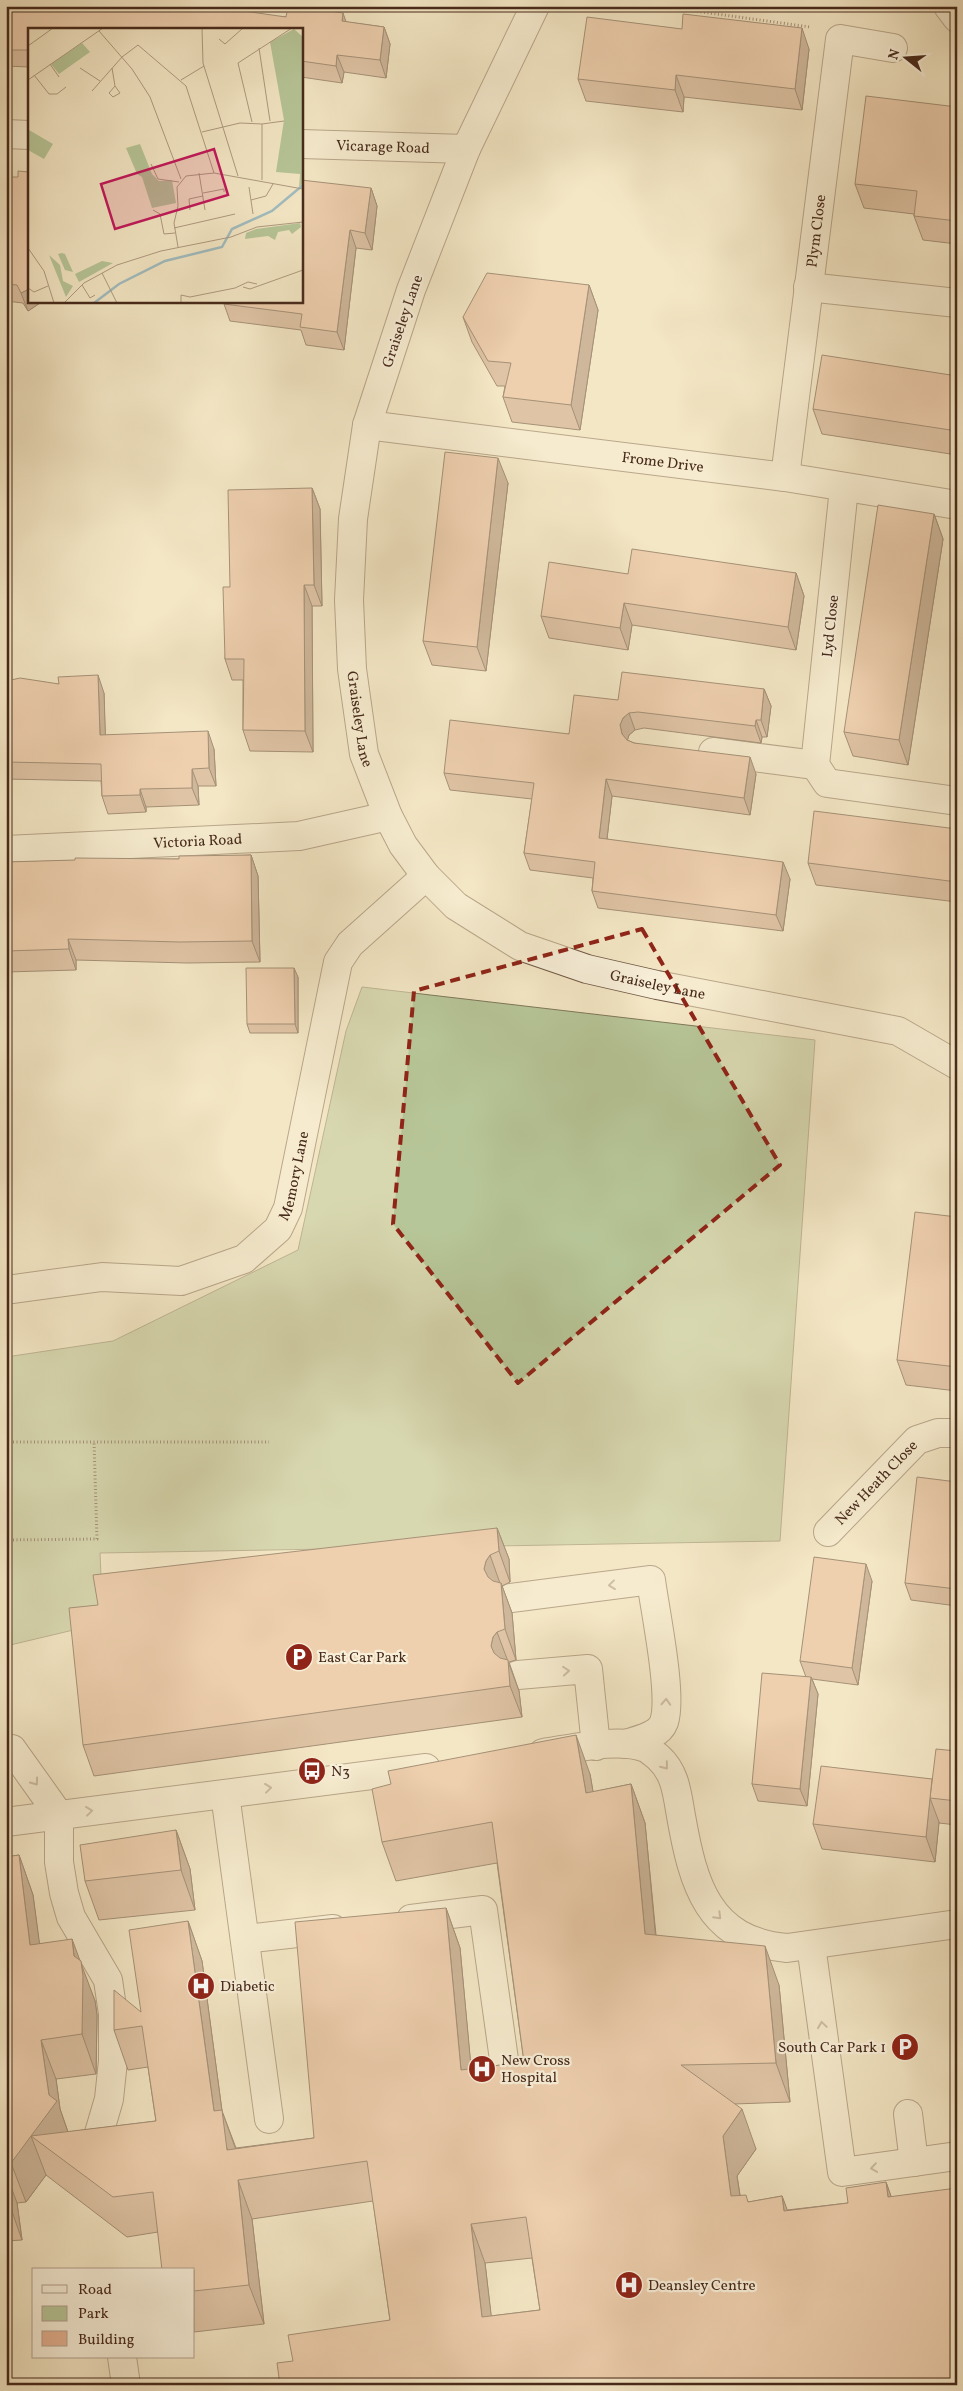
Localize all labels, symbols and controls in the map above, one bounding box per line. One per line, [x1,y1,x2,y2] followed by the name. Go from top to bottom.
[28,28,302,302] inset map
[880,32,930,82] north arrow
[884,47,906,62] text: N
[336,136,430,160] street label: Vicarage Road
[802,193,832,269] street label: Plym Close
[378,272,429,371] street label: Graiseley Lane
[620,448,705,479] street label: Frome Drive
[818,594,845,658] street label: Lyd Close
[340,670,377,771] street label: Graiseley Lane
[153,830,243,855] street label: Victoria Road
[608,966,707,1006] street label: Graiseley Lane
[274,1130,315,1225] street label: Memory Lane
[831,1436,923,1531] street label: New Heath Close
[608,1579,616,1590] one-way arrow
[284,1642,314,1672] parking icon: East Car Park
[318,1648,406,1669] place label: East Car Park
[562,1665,570,1676] one-way arrow
[660,1698,671,1706] one-way arrow
[297,1756,327,1786] bus stop icon: N3
[659,1760,667,1769] one-way arrow
[331,1762,350,1783] place label: N3
[29,1776,38,1786] one-way arrow
[264,1783,272,1794] one-way arrow
[86,1806,94,1817] one-way arrow
[712,1910,721,1919] one-way arrow
[186,1971,216,2001] hospital icon: Diabetic
[220,1977,275,1998] place label: Diabetic
[817,2021,828,2029] one-way arrow
[890,2032,920,2062] parking icon: South Car Park 1
[778,2038,886,2059] place label: South Car Park 1
[501,2051,570,2089] place label: New Cross Hospital
[467,2054,497,2084] hospital icon: New Cross Hospital
[869,2162,877,2173] one-way arrow
[32,2268,195,2358] legend
[614,2270,644,2300] hospital icon: Deansley Centre
[648,2276,756,2297] place label: Deansley Centre
[78,2280,112,2301] text: Road
[78,2304,109,2325] text: Park
[78,2330,135,2351] text: Building

